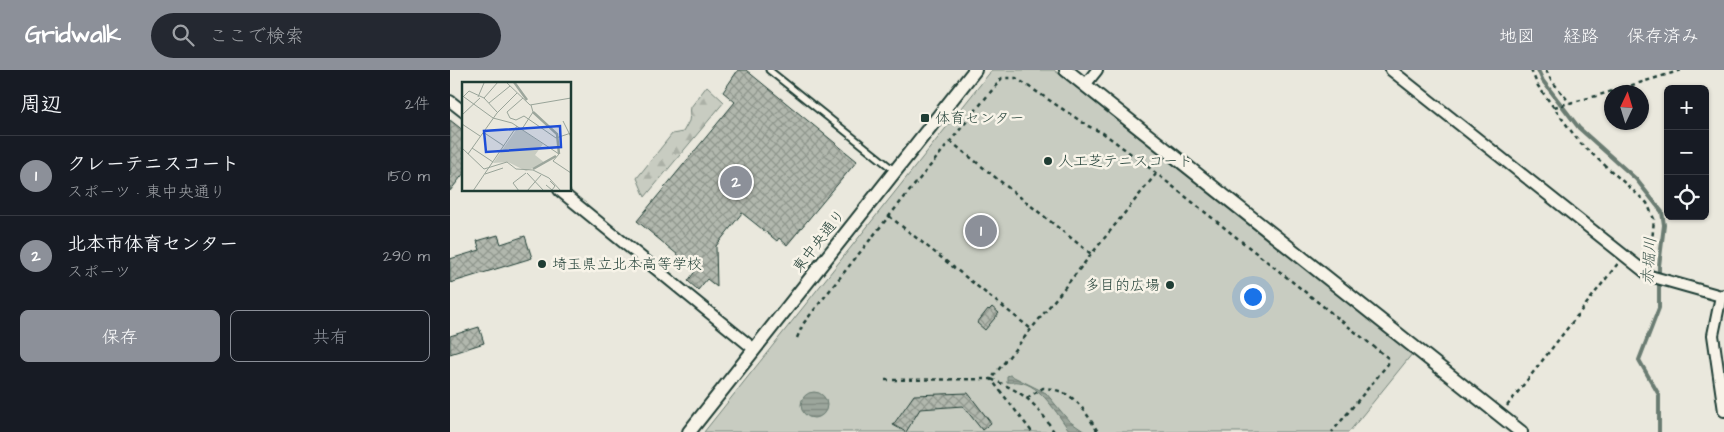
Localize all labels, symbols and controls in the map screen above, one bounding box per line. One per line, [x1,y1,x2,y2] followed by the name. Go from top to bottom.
[151,13,501,58] search box
[25,18,121,52] text: Gridwalk
[169,21,197,49] icon: search
[209,23,304,50] text: ここで検索
[1499,24,1535,49] text: 地図
[1563,24,1599,49] text: 経路
[1627,24,1699,49] text: 保存済み
[462,82,571,191] inset map
[1604,85,1649,130] north arrow
[1664,85,1709,220] map controls
[1664,85,1709,130] button: +
[20,90,62,119] text: 周辺
[405,93,430,115] text: 2件
[935,108,1024,129] place label: 体育センター
[919,112,931,124] marker: 体育センター
[1664,130,1709,175] button: −
[67,151,239,178] text: クレーテニスコート
[1058,151,1193,172] place label: 人工芝テニスコート
[1042,155,1054,167] marker: 人工芝テニスコート
[720,163,752,201] pin: 2
[35,165,37,187] text: 1
[388,165,430,187] text: 150 m
[1664,175,1709,220] button: locate
[67,181,226,203] text: スポーツ · 東中央通り
[788,205,850,277] street label: 東中央通り
[965,212,997,250] pin: 1
[67,231,238,258] text: 北本市体育センター
[1636,236,1662,286] water label: 赤堀川
[31,245,41,267] text: 2
[383,245,430,267] text: 290 m
[552,254,702,275] place label: 埼玉県立北本高等学校
[536,258,548,270] marker: 埼玉県立北本高等学校
[67,261,131,283] text: スポーツ
[1085,275,1160,296] place label: 多目的広場
[1164,279,1176,291] marker: 多目的広場
[1240,284,1266,310] your location
[20,310,220,362] button: 保存
[230,310,430,362] button: 共有

